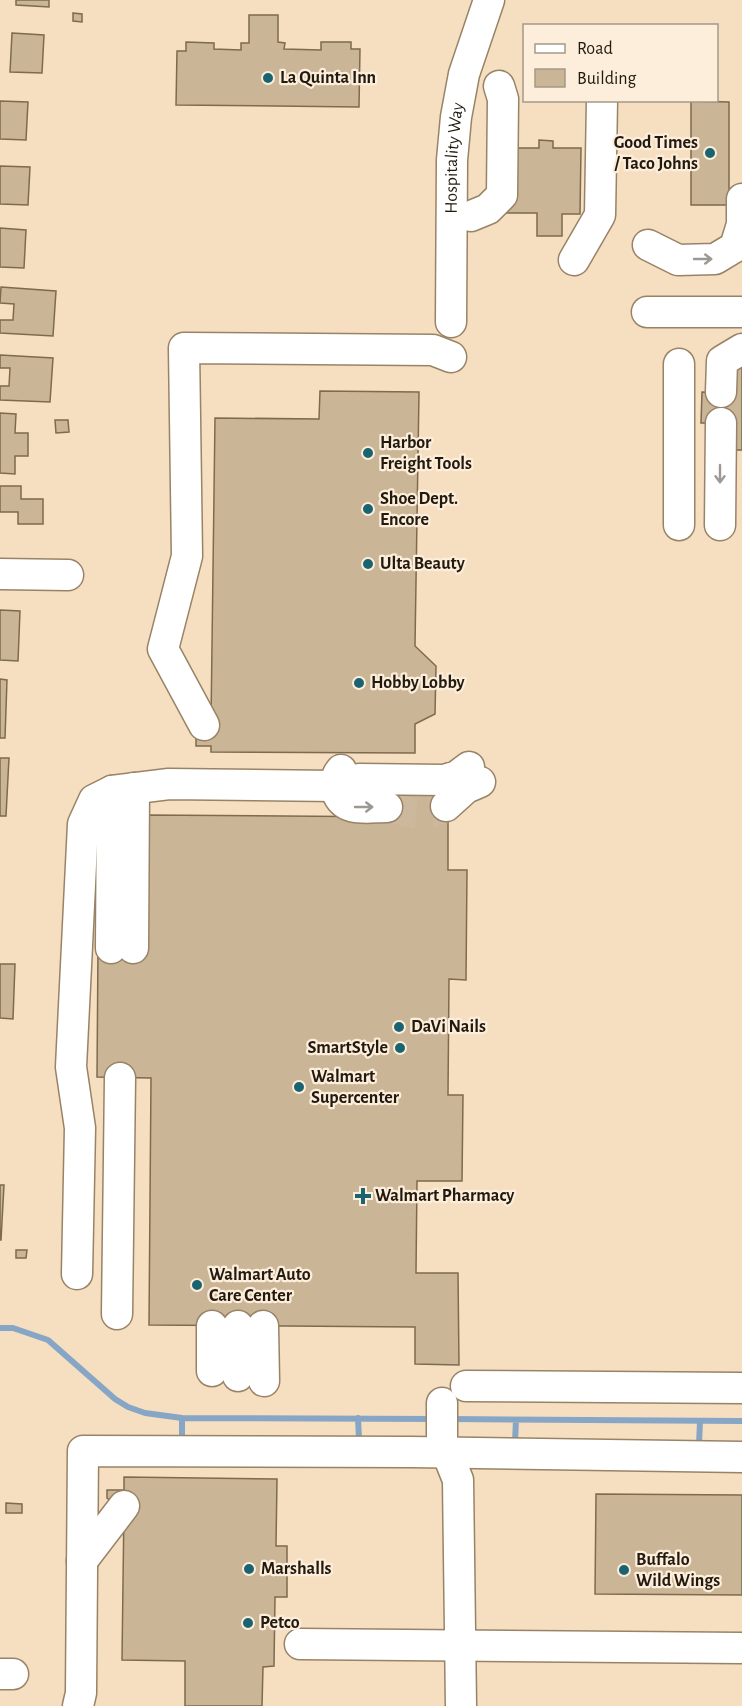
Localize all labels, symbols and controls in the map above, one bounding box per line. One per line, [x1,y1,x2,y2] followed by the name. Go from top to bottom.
[523,24,718,102] legend
[577,40,613,58] text: Road
[280,69,376,87] place label: La Quinta Inn
[577,70,637,88] text: Building
[261,71,275,85] marker: La Quinta Inn
[443,101,468,214] street label: Hospitality Way
[614,134,698,173] place label: Good Times / Taco Johns
[703,146,717,160] marker: Good Times / Taco Johns
[692,254,712,265] one-way arrow
[380,434,472,473] place label: Harbor Freight Tools
[361,446,375,460] marker: Harbor Freight Tools
[714,464,726,484] one-way arrow
[380,490,458,529] place label: Shoe Dept. Encore
[361,502,375,516] marker: Shoe Dept. Encore
[380,555,466,573] place label: Ulta Beauty
[361,557,375,571] marker: Ulta Beauty
[371,674,466,692] place label: Hobby Lobby
[352,676,366,690] marker: Hobby Lobby
[353,801,373,813] one-way arrow
[411,1018,486,1036] place label: DaVi Nails
[392,1020,406,1034] marker: DaVi Nails
[307,1039,388,1057] place label: SmartStyle
[393,1041,407,1055] marker: SmartStyle
[311,1068,400,1107] place label: Walmart Supercenter
[292,1080,306,1094] marker: Walmart Supercenter
[375,1187,515,1205] place label: Walmart Pharmacy
[356,1189,370,1203] marker: Walmart Pharmacy
[209,1266,311,1305] place label: Walmart Auto Care Center
[190,1278,204,1292] marker: Walmart Auto Care Center
[636,1551,720,1590] place label: Buffalo Wild Wings
[261,1560,332,1578] place label: Marshalls
[242,1562,256,1576] marker: Marshalls
[617,1563,631,1577] marker: Buffalo Wild Wings
[260,1614,300,1632] place label: Petco
[241,1616,255,1630] marker: Petco

